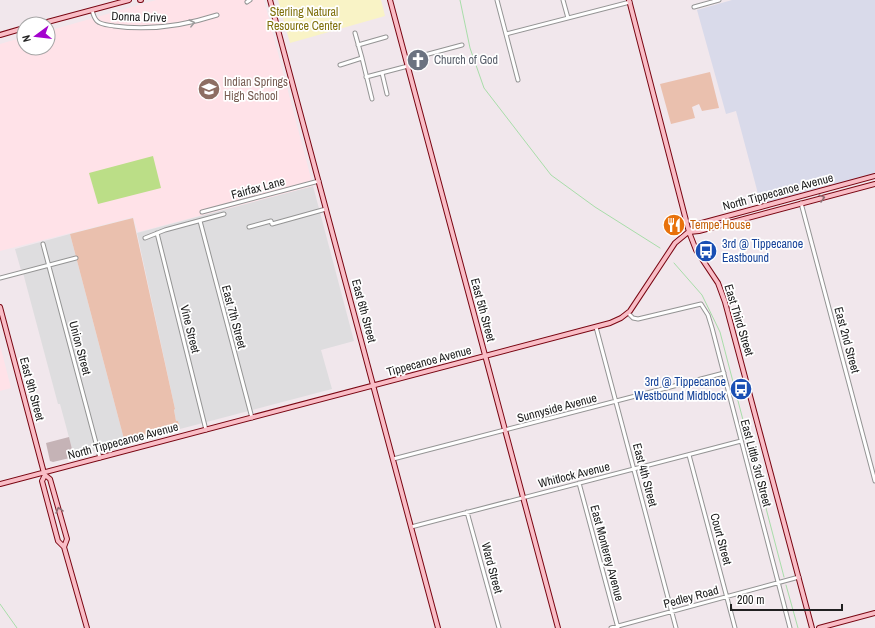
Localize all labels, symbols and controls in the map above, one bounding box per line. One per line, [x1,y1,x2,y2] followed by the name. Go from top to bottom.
[267,4,342,34] park label: Sterling Natural Resource Center
[111,8,167,26] street label: Donna Drive
[16,16,56,56] north arrow
[189,19,195,27] one-way arrow
[19,34,34,44] text: N
[405,47,431,73] church icon: Church of God
[434,52,498,68] place label: Church of God
[224,74,288,104] place label: Indian Springs High School
[196,76,222,102] school or university icon: Indian Springs High School
[721,170,835,214] street label: North Tippecanoe Avenue
[229,173,287,203] street label: Fairfax Lane
[819,194,825,202] one-way arrow
[661,212,687,238] restaurant icon: Tempe House
[690,217,751,233] place label: Tempe House
[722,236,803,266] place label: 3rd @ Tippecanoe Eastbound
[693,238,719,264] bus stop icon: 3rd @ Tippecanoe Eastbound
[467,276,499,344] street label: East 5th Street
[348,277,380,345] street label: East 6th Street
[720,282,758,358] street label: East Third Street
[218,283,250,351] street label: East 7th Street
[176,303,204,355] street label: Vine Street
[830,305,864,375] street label: East 2nd Street
[65,319,95,377] street label: Union Street
[385,342,473,380] street label: Tippecanoe Avenue
[16,355,48,423] street label: East 9th Street
[634,374,726,404] place label: 3rd @ Tippecanoe Westbound Midblock
[728,376,754,402] bus stop icon: 3rd @ Tippecanoe Westbound Midblock
[515,390,599,426] street label: Sunnyside Avenue
[737,418,775,509] street label: East Little 3rd Street
[66,419,180,463] street label: North Tippecanoe Avenue
[629,441,661,509] street label: East 4th Street
[537,458,611,492] street label: Whitlock Avenue
[586,503,628,603] street label: East Monterey Avenue
[55,507,64,514] one-way arrow
[706,511,736,567] street label: Court Street
[478,541,507,596] street label: Ward Street
[662,582,720,612] street label: Pedley Road
[731,586,842,612] scale bar
[737,592,764,608] text: 200 m

